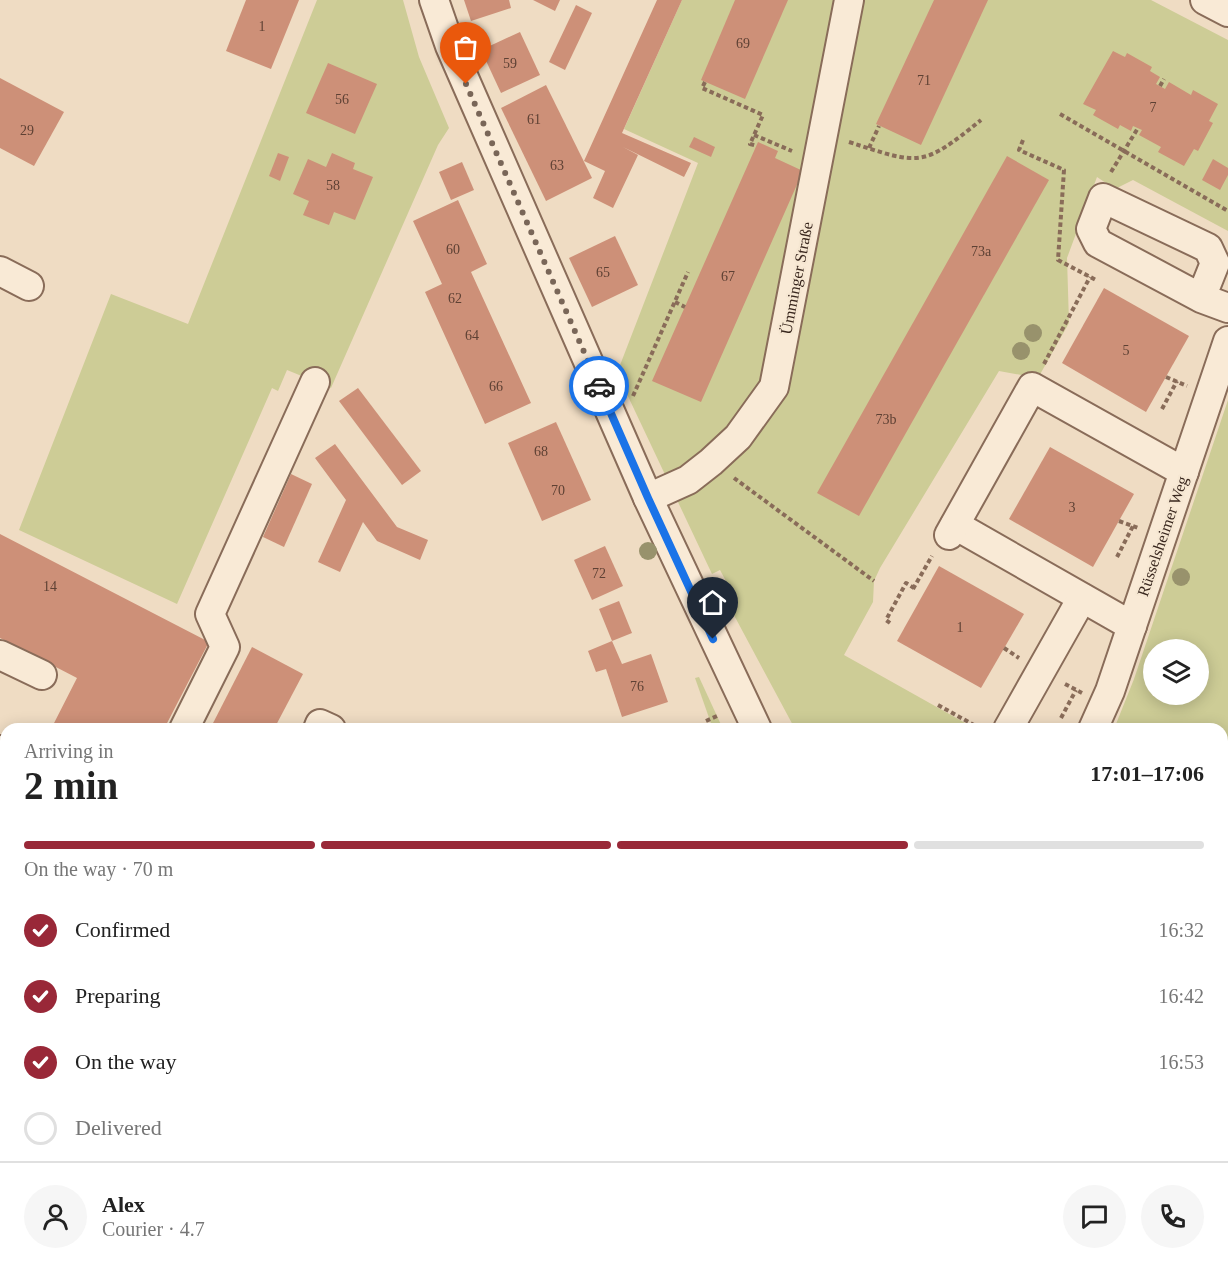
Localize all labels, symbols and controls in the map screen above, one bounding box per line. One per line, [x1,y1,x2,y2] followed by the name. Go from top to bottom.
[259,19,266,34] house number: 1
[440,22,491,84] pin
[449,31,482,64] icon: bag
[736,36,750,51] house number: 69
[503,56,517,71] house number: 59
[917,73,931,88] house number: 71
[335,92,349,107] house number: 56
[1150,100,1157,115] house number: 7
[527,112,541,127] house number: 61
[20,123,34,138] house number: 29
[550,158,564,173] house number: 63
[326,178,340,193] house number: 58
[777,220,817,336] street label: Ümminger Straße
[446,242,460,257] house number: 60
[971,244,992,259] house number: 73a
[596,265,610,280] house number: 65
[721,269,735,284] house number: 67
[448,291,462,306] house number: 62
[465,328,479,343] house number: 64
[1123,343,1130,358] house number: 5
[569,356,629,416] courier
[583,370,616,403] icon: car
[489,379,503,394] house number: 66
[876,412,897,427] house number: 73b
[534,444,548,459] house number: 68
[1134,474,1192,599] street label: Rüsselsheimer Weg
[551,483,565,498] house number: 70
[1069,500,1076,515] house number: 3
[592,566,606,581] house number: 72
[687,577,738,639] pin
[43,579,57,594] house number: 14
[696,586,729,619] icon: home
[957,620,964,635] house number: 1
[1143,639,1209,705] map controls
[1143,639,1209,705] button: layers
[630,679,644,694] house number: 76
[24,740,113,762] text: Arriving in
[1090,761,1204,786] text: 17:01–17:06
[24,764,118,807] text: 2 min
[24,858,173,880] text: On the way · 70 m
[24,914,57,947] icon: check
[75,917,170,942] text: Confirmed
[1158,919,1204,941] text: 16:32
[24,980,57,1013] icon: check
[75,983,161,1008] text: Preparing
[1158,985,1204,1007] text: 16:42
[24,1046,57,1079] icon: check
[75,1049,176,1074] text: On the way
[1158,1051,1204,1073] text: 16:53
[75,1115,162,1140] text: Delivered
[24,1185,87,1248] button: person
[1063,1185,1126,1248] button: chat
[1141,1185,1204,1248] button: phone
[102,1192,145,1217] text: Alex
[102,1218,205,1240] text: Courier · 4.7

